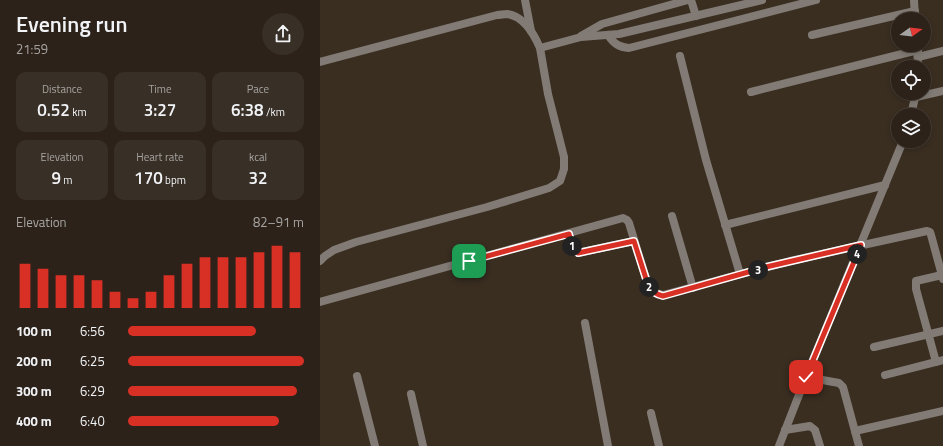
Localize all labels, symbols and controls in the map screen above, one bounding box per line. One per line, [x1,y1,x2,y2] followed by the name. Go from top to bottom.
[16,7,127,41] text: Evening run
[891,12,931,52] north arrow
[891,12,931,148] map controls
[262,13,304,55] button: share
[16,39,48,59] text: 21:59
[891,60,931,100] button: locate
[42,81,82,97] text: Distance
[149,81,171,97] text: Time
[247,81,269,97] text: Pace
[37,97,70,123] text: 0.52
[144,97,176,123] text: 3:27
[231,97,264,123] text: 6:38
[70,104,87,120] text: km
[264,104,285,120] text: /km
[891,108,931,148] button: layers
[41,149,83,165] text: Elevation
[136,149,184,165] text: Heart rate
[249,149,267,165] text: kcal
[51,165,61,191] text: 9
[134,165,163,191] text: 170
[248,165,268,191] text: 32
[61,172,73,188] text: m
[163,172,186,188] text: bpm
[16,212,67,232] text: Elevation
[253,212,304,232] text: 82–91 m
[562,236,582,256] pin: 1
[569,238,575,254] text: 1
[452,244,486,278] pin
[847,244,867,264] pin: 4
[854,246,860,262] text: 4
[458,250,480,272] icon: arrive
[748,260,768,280] pin: 3
[755,262,761,278] text: 3
[639,277,659,297] pin: 2
[646,279,652,295] text: 2
[16,321,52,341] text: 100 m
[80,321,105,341] text: 6:56
[16,351,52,371] text: 200 m
[80,351,105,371] text: 6:25
[789,360,823,394] pin
[795,366,817,388] icon: check
[16,381,52,401] text: 300 m
[80,381,105,401] text: 6:29
[16,411,52,431] text: 400 m
[80,411,105,431] text: 6:40

